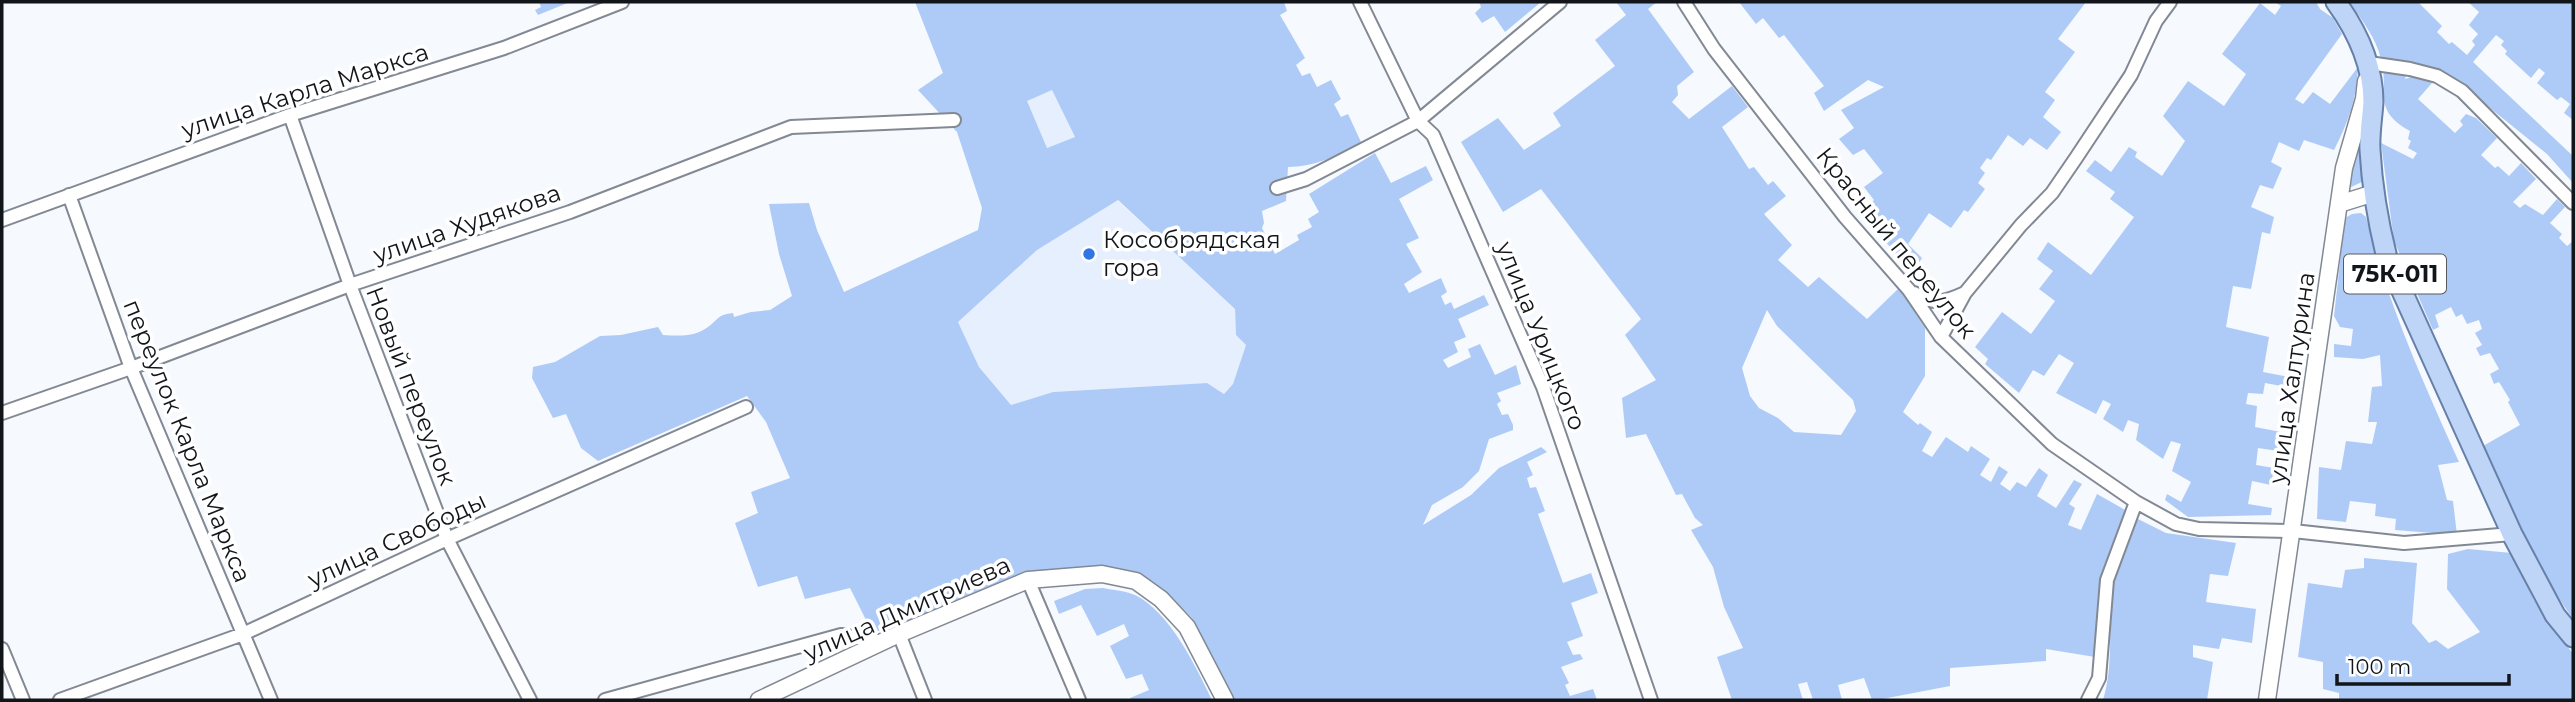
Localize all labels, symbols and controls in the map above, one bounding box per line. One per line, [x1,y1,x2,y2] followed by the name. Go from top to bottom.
[177,37,432,145] street label: улица Карла Маркса
[1810,141,1982,344] street label: Красный переулок
[368,178,565,270] street label: улица Худякова
[1103,225,1281,282] place label: Кособрядская гора
[1490,236,1593,434] street label: улица Урицкого
[1081,246,1097,262] marker: Кособрядская гора
[2344,255,2446,294] road number: 75К-011
[2262,270,2321,487] street label: улица Халтурина
[360,282,463,489] street label: Новый переулок
[117,295,258,586] street label: переулок Карла Маркса
[302,485,491,594] street label: улица Свободы
[798,550,1015,668] street label: улица Дмитриева
[2337,642,2508,686] scale bar
[2348,654,2411,679] text: 100 m

